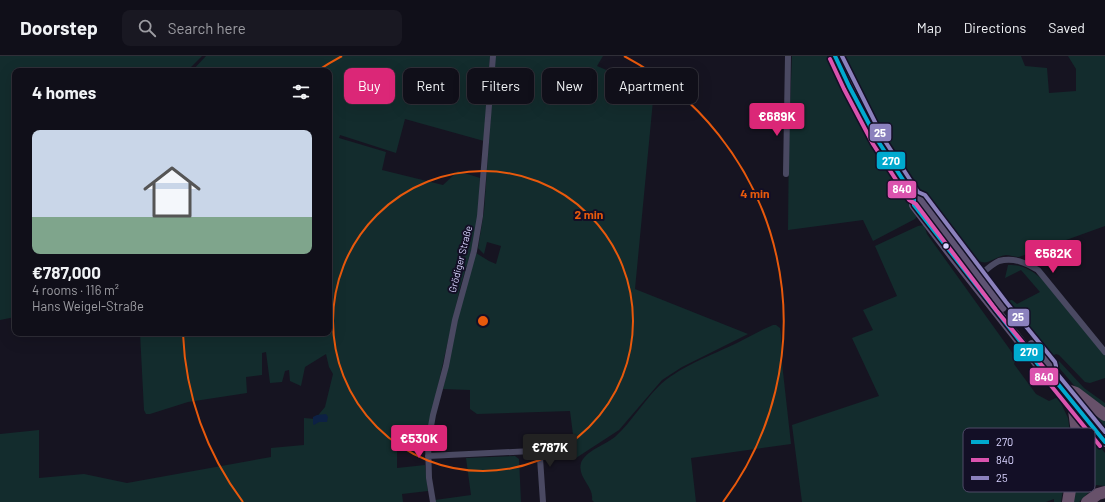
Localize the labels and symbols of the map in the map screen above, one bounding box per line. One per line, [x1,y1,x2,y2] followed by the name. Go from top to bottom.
[749,103,805,137] pin: €689K
[869,123,892,142] line badge: 25
[874,126,886,139] text: 25
[876,151,906,170] line badge: 270
[882,154,900,167] text: 270
[887,180,917,199] line badge: 840
[893,182,911,195] text: 840
[740,186,770,200] text: 4 min
[575,207,603,221] text: 2 min
[446,224,474,294] street label: Grödiger Straße
[1025,240,1081,274] pin: €582K
[941,241,951,251] unlabelled marker
[1007,308,1030,327] line badge: 25
[1012,310,1024,323] text: 25
[476,314,490,328] centre of rings
[1013,343,1044,362] line badge: 270
[1020,345,1038,358] text: 270
[1029,367,1059,386] line badge: 840
[1035,370,1053,383] text: 840
[391,425,447,459] pin: €530K
[963,428,1095,492] legend
[522,434,578,468] pin: €787K
[996,435,1013,448] text: 270
[996,453,1014,466] text: 840
[996,471,1008,484] text: 25

